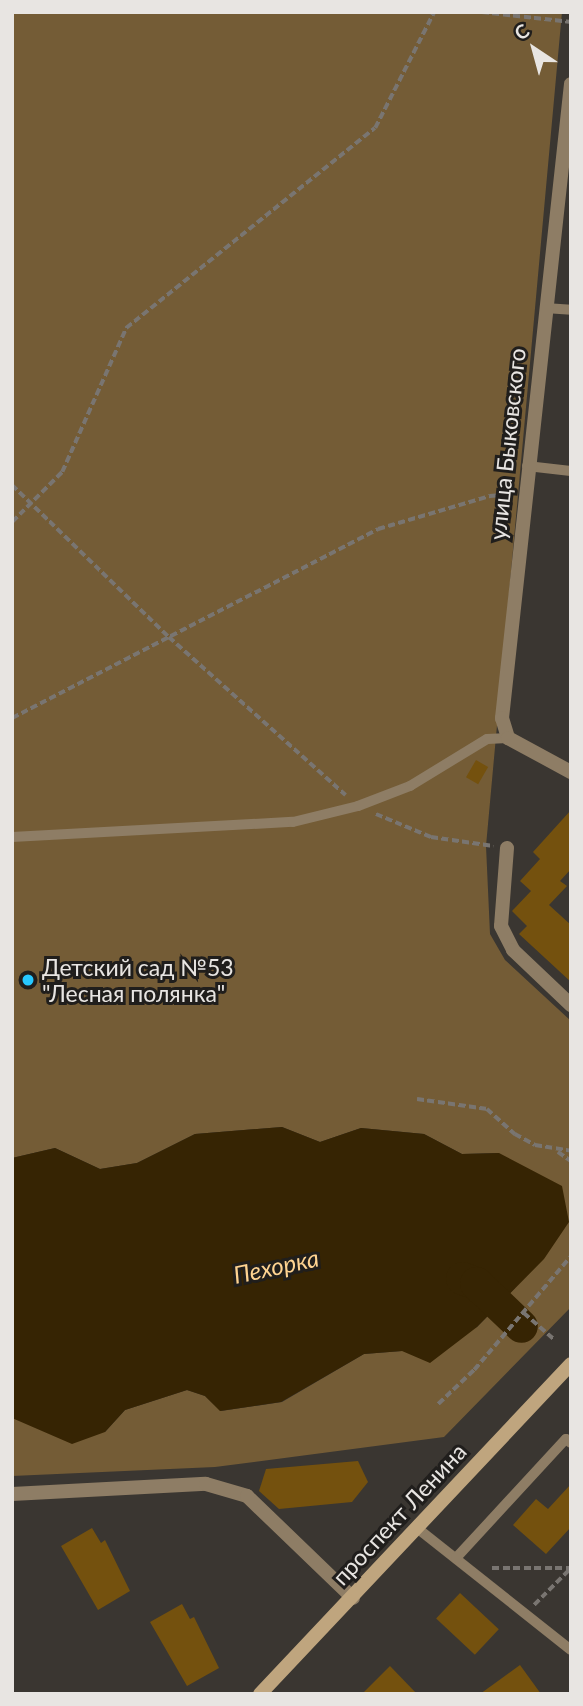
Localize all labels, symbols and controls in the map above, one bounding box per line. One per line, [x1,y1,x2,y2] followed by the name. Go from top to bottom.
[499,14,569,84] north arrow
[510,19,533,45] text: С
[483,347,531,541] street label: улица Быковского
[42,953,234,1007] place label: Детский сад №53 "Лесная полянка"
[20,972,36,988] marker: Детский сад №53 "Лесная полянка"
[231,1243,321,1289] water label: Пехорка
[326,1438,472,1590] street label: проспект Ленина

